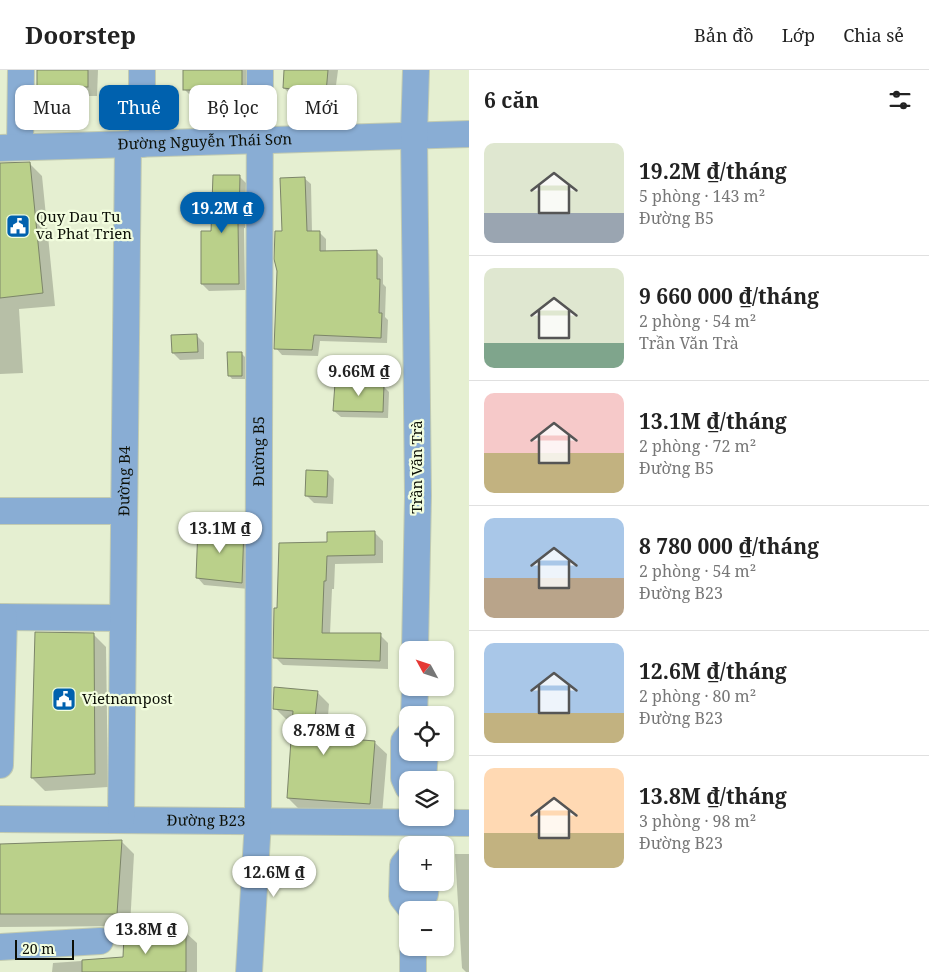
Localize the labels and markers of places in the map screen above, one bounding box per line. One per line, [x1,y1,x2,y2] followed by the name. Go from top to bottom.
[176,191,268,234] pin: 19.2M ₫
[36,206,132,243] place label: Quy Dau Tu va Phat Trien
[5,213,31,239] public building icon: Quy Dau Tu va Phat Trien
[313,354,405,397] pin: 9.66M ₫
[174,512,266,554] pin: 13.1M ₫
[51,686,77,712] public building icon: Vietnampost
[82,688,172,708] place label: Vietnampost
[278,714,370,756] pin: 8.78M ₫
[228,856,320,898] pin: 12.6M ₫
[100,912,192,955] pin: 13.8M ₫

